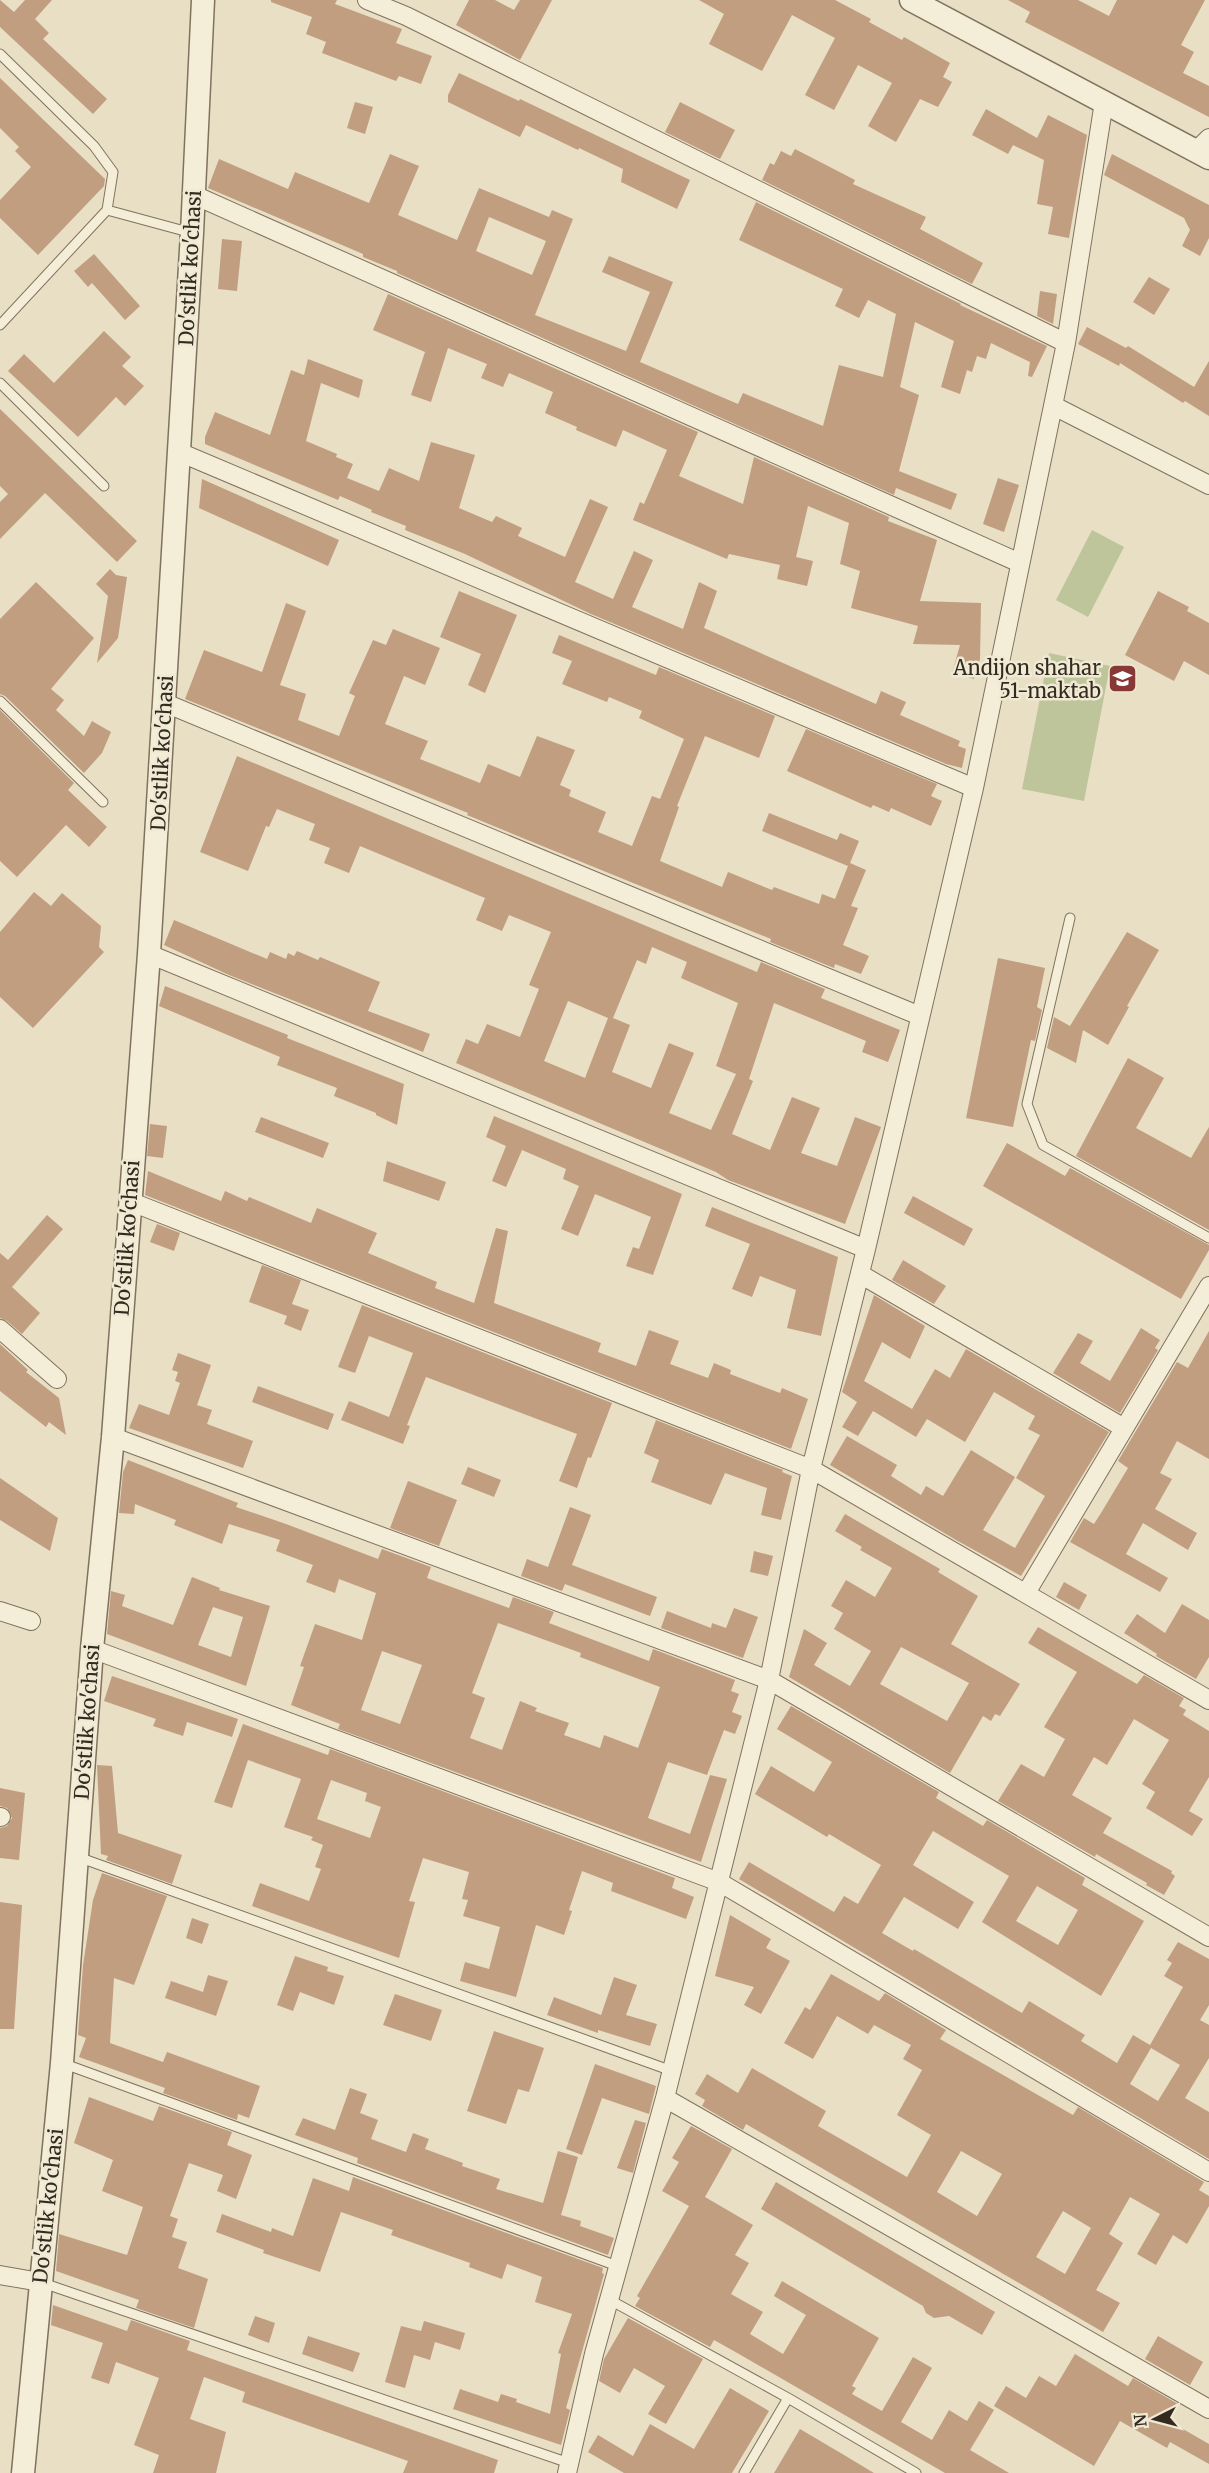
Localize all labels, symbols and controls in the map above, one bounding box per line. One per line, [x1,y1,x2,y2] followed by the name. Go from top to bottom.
[173,189,206,347] street label: Do'stlik ko'chasi
[952,655,1101,703] place label: Andijon shahar 51-maktab
[1106,663,1138,695] school or university icon: Andijon shahar 51-maktab
[145,674,178,832] street label: Do'stlik ko'chasi
[109,1159,144,1317] street label: Do'stlik ko'chasi
[69,1643,104,1801] street label: Do'stlik ko'chasi
[27,2127,68,2285] street label: Do'stlik ko'chasi
[1125,2389,1185,2449] north arrow
[1129,2413,1151,2428] text: N

